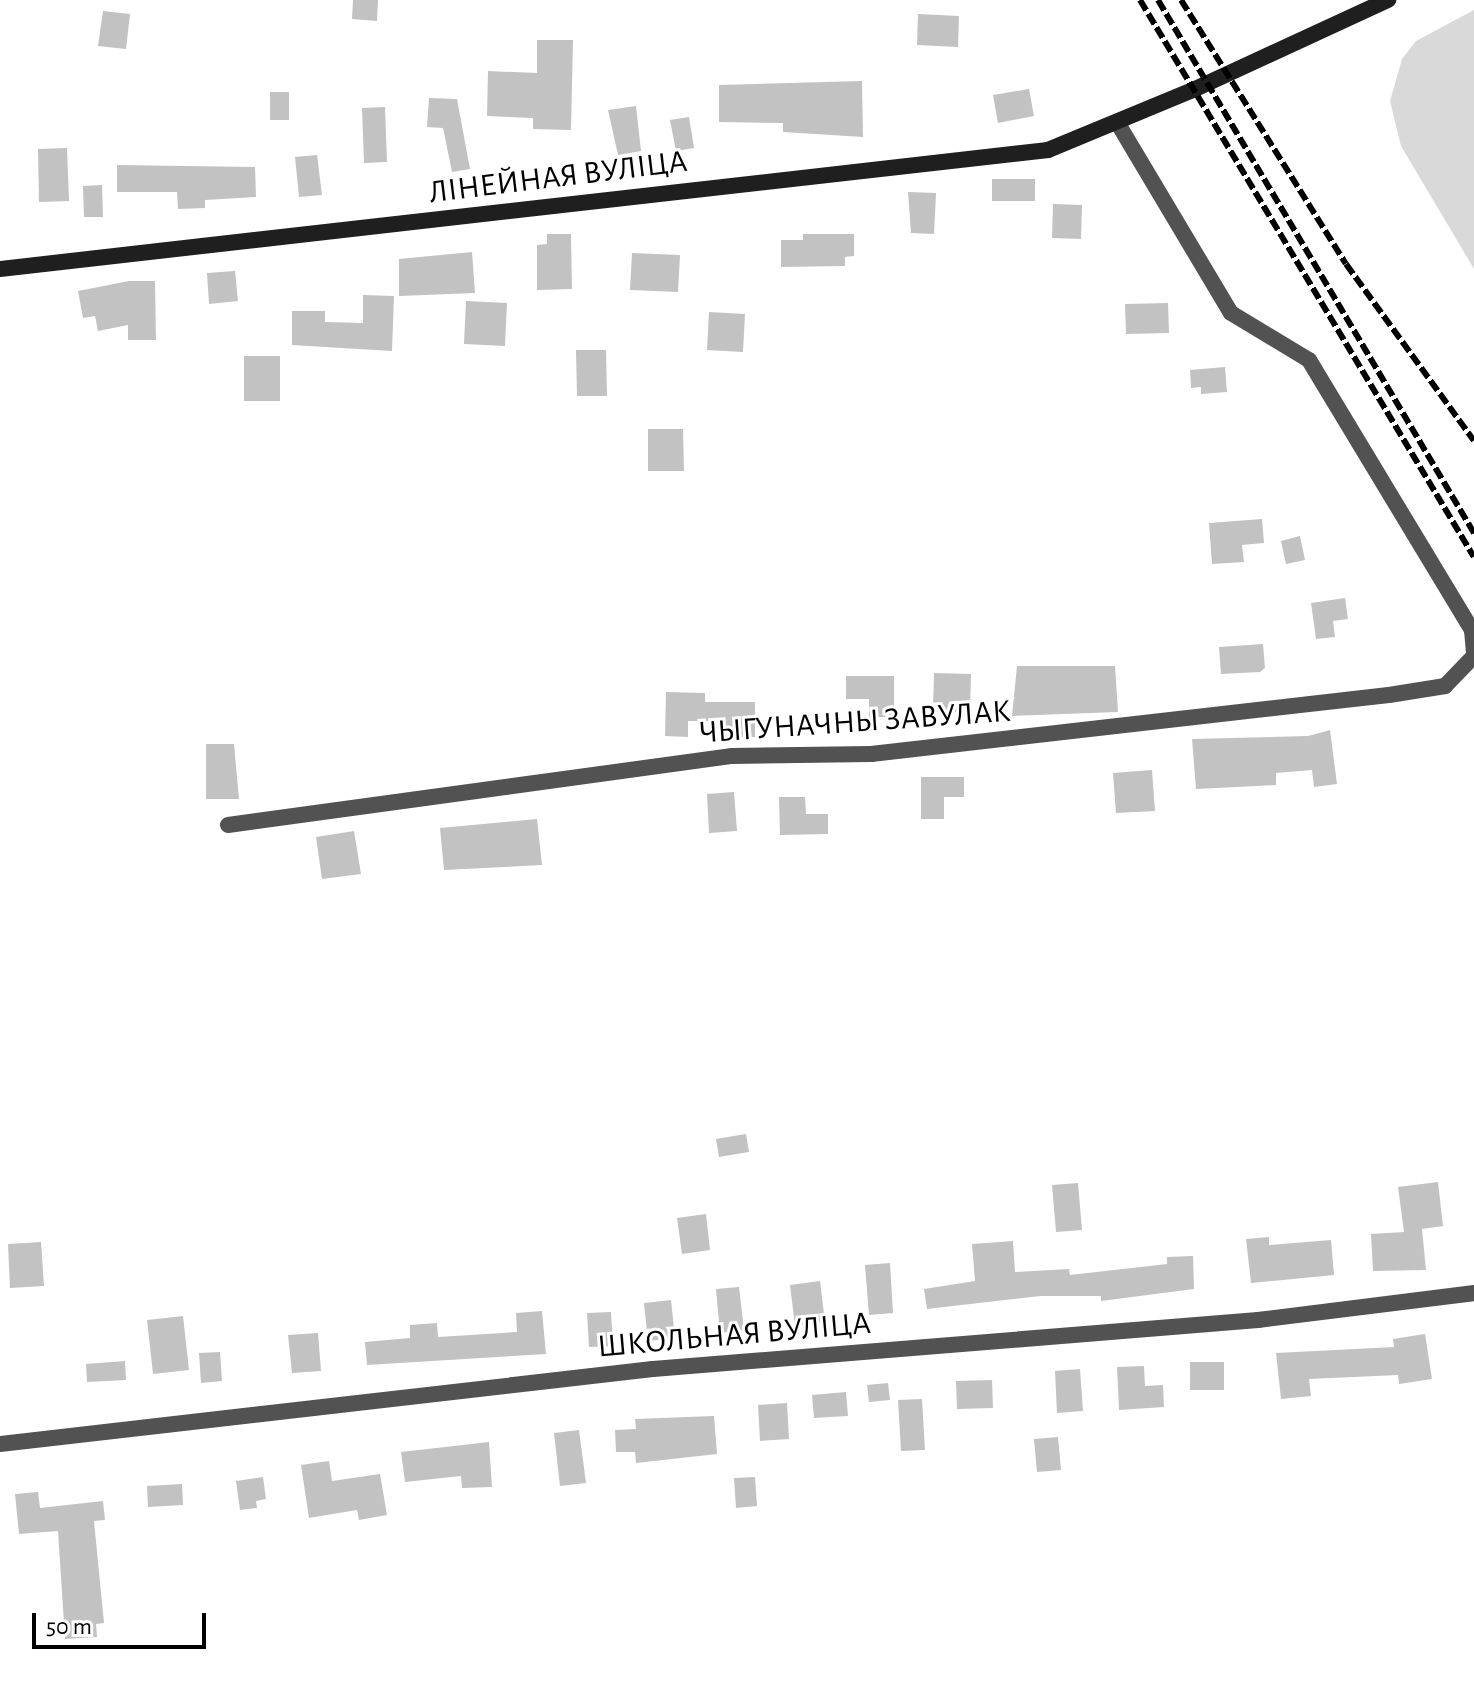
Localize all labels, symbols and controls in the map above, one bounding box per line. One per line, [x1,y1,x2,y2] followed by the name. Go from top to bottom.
[427,142,689,212] street label: ЛІНЕЙНАЯ ВУЛІЦА
[698,692,1012,752] street label: ЧЫГУНАЧНЫ ЗАВУЛАК
[596,1304,872,1366] street label: ШКОЛЬНАЯ ВУЛІЦА
[36,1597,210,1647] scale bar
[46,1615,92,1639] text: 50 m

